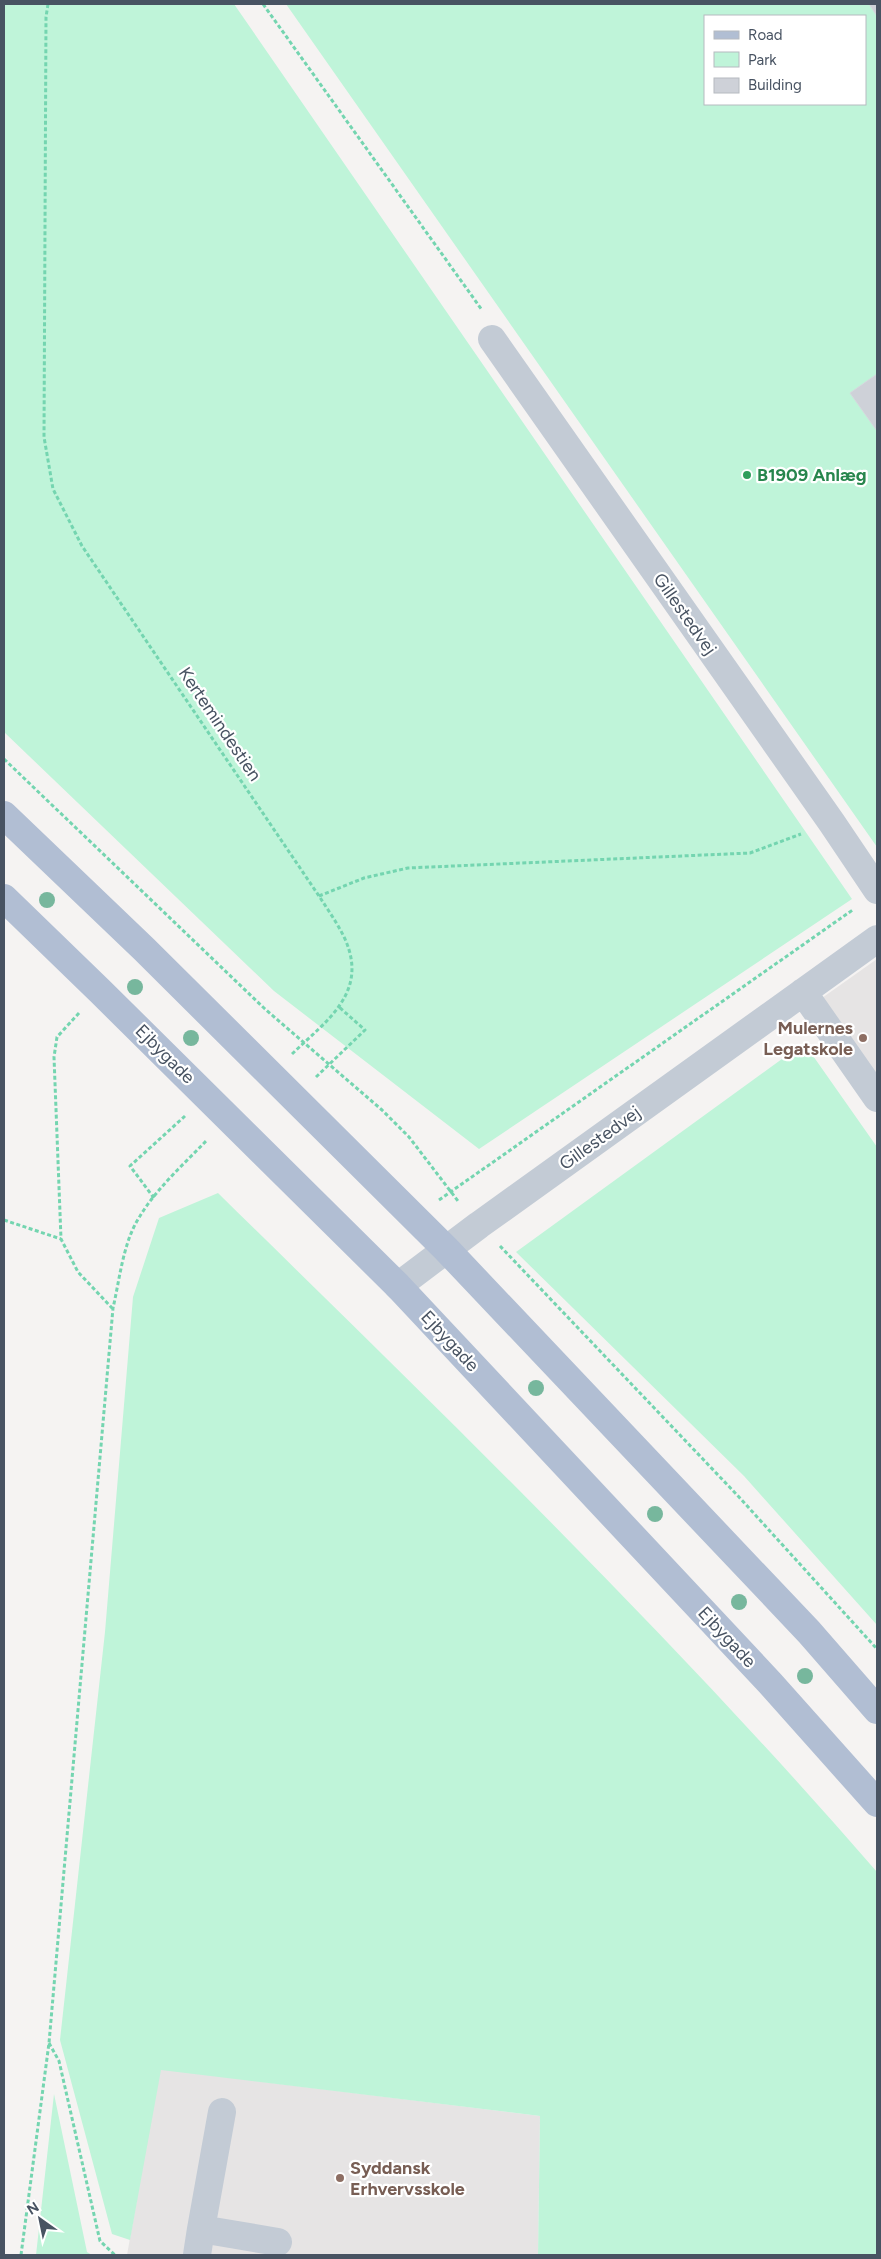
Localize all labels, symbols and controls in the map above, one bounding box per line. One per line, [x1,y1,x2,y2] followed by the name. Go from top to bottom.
[704,15,866,105] legend
[748,26,783,44] text: Road
[748,51,777,69] text: Park
[748,76,802,94] text: Building
[757,464,867,486] place label: B1909 Anlæg
[741,469,753,481] marker: B1909 Anlæg
[649,569,721,659] street label: Gillestedvej
[174,663,266,785] street label: Kertemindestien
[763,1017,854,1060] place label: Mulernes Legatskole
[131,1020,199,1088] street label: Ejbygade
[857,1032,869,1044] marker: Mulernes Legatskole
[555,1101,645,1175] street label: Gillestedvej
[416,1306,484,1376] street label: Ejbygade
[693,1602,761,1672] street label: Ejbygade
[350,2157,465,2200] place label: Syddansk Erhvervsskole
[334,2172,346,2184] marker: Syddansk Erhvervsskole
[15,2194,65,2244] north arrow
[24,2198,42,2219] text: N

